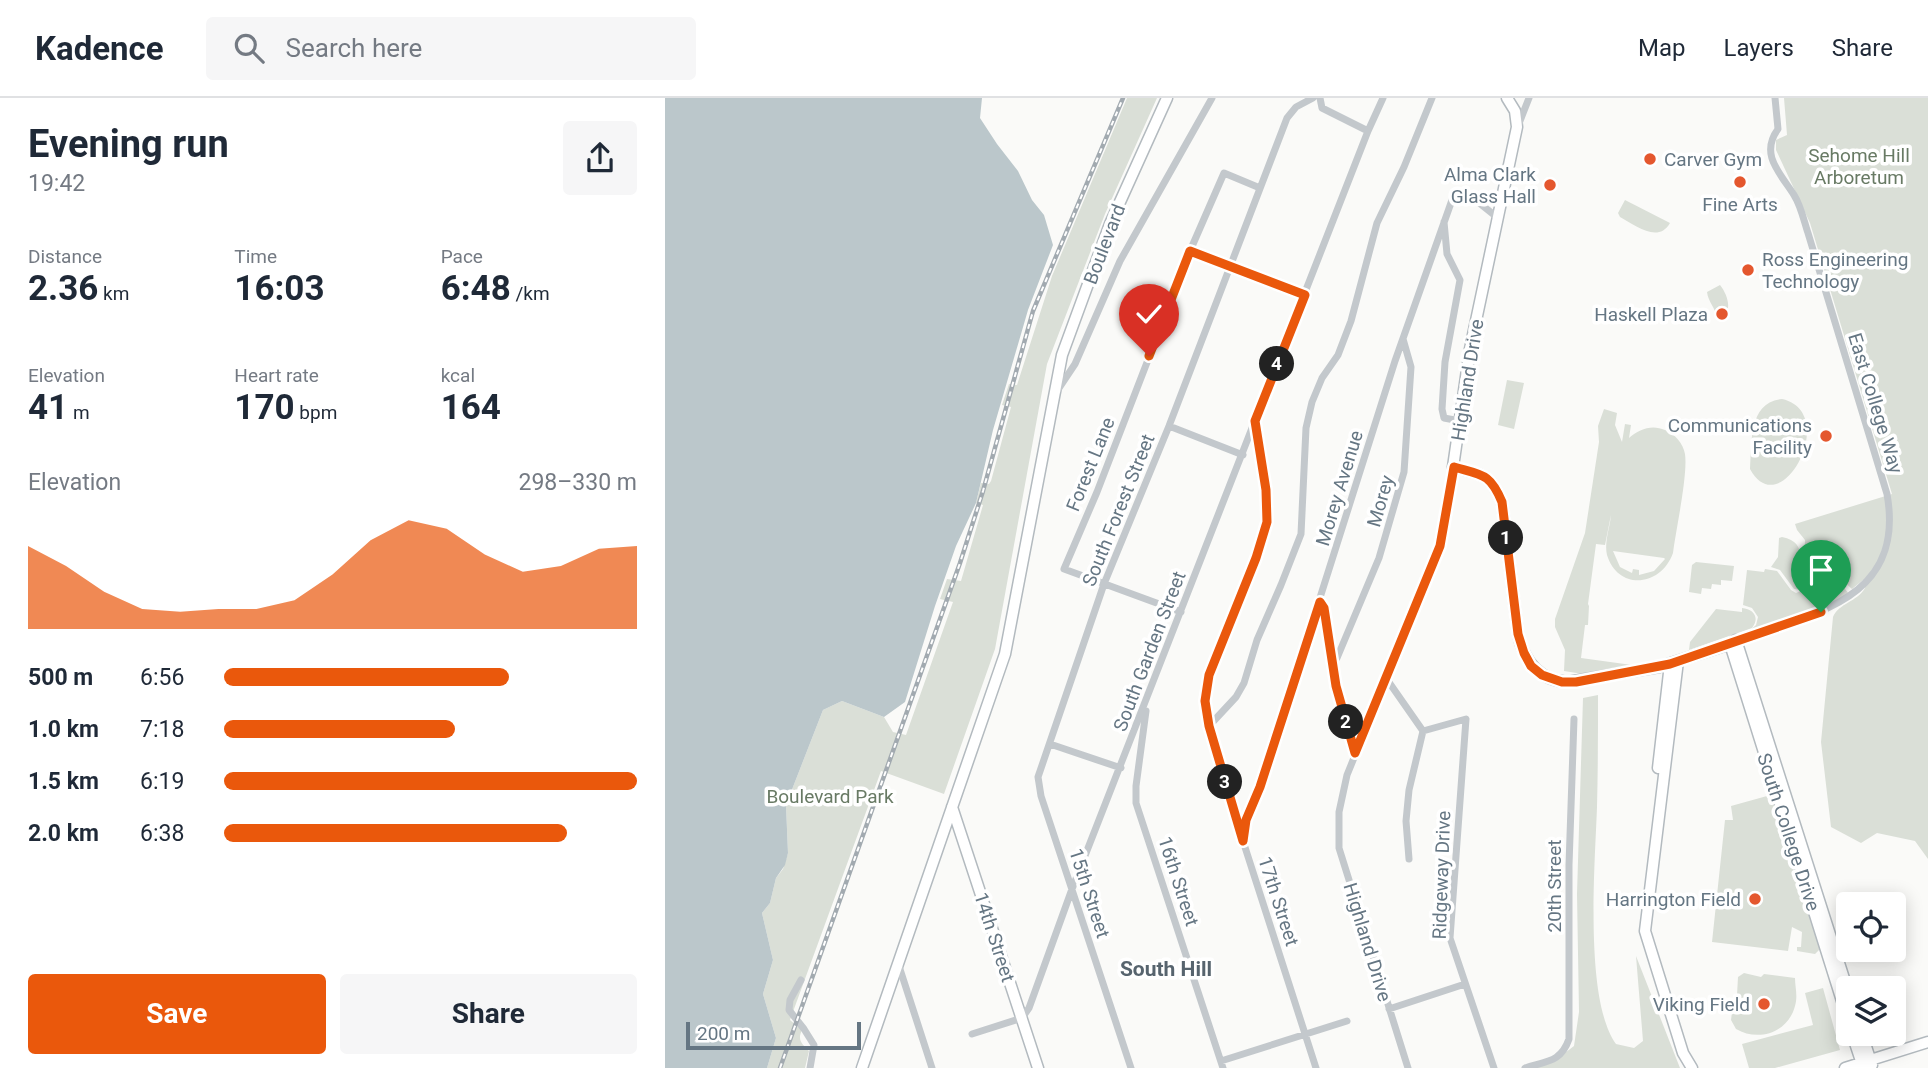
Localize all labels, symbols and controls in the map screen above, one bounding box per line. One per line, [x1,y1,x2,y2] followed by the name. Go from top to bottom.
[206,17,696,80] search box
[35,29,164,68] text: Kadence
[230,29,268,67] icon: search
[286,33,422,63] text: Search here
[1638,34,1686,62] text: Map
[1724,34,1794,62] text: Layers
[1832,34,1893,62] text: Share
[563,121,637,195] button: share
[28,122,229,166] text: Evening run
[1808,144,1910,189] park label: Sehome Hill Arboretum
[1664,148,1762,171] place label: Carver Gym
[1642,151,1658,167] marker: Carver Gym
[1444,163,1536,208] place label: Alma Clark Glass Hall
[28,170,85,197] text: 19:42
[1732,174,1748,190] marker: Fine Arts
[1542,177,1558,193] marker: Alma Clark Glass Hall
[1702,193,1778,216] place label: Fine Arts
[1079,201,1130,288] street label: Boulevard
[28,245,102,268] text: Distance
[234,245,277,268] text: Time
[441,245,483,268] text: Pace
[1762,248,1908,293] place label: Ross Engineering Technology
[1740,262,1756,278] marker: Ross Engineering Technology
[28,268,98,309] text: 2.36
[234,268,325,309] text: 16:03
[441,268,511,309] text: 6:48
[98,282,129,305] text: km
[511,282,550,305] text: /km
[1119,284,1179,356] pin
[1130,295,1168,333] icon: check
[1594,303,1708,326] place label: Haskell Plaza
[1714,306,1730,322] marker: Haskell Plaza
[1447,318,1488,443] street label: Highland Drive
[1843,330,1908,476] street label: East College Way
[1259,346,1295,382] pin: 4
[1271,352,1282,375] text: 4
[28,364,105,387] text: Elevation
[234,364,319,387] text: Heart rate
[441,364,475,387] text: kcal
[28,387,68,428] text: 41
[234,387,295,428] text: 170
[441,387,501,428] text: 164
[68,401,90,424] text: m
[295,401,337,424] text: bpm
[1061,414,1120,515] street label: Forest Lane
[1668,414,1812,459] place label: Communications Facility
[1311,428,1368,549] street label: Morey Avenue
[1818,428,1834,444] marker: Communications Facility
[1077,431,1160,590] street label: South Forest Street
[28,469,121,496] text: Elevation
[518,469,637,496] text: 298–330 m
[1362,473,1399,530] street label: Morey
[1489,520,1523,556] pin: 1
[1500,526,1511,549] text: 1
[1791,540,1851,612] pin
[1802,551,1840,589] icon: arrive
[1108,568,1191,734] street label: South Garden Street
[28,664,93,691] text: 500 m
[140,664,184,691] text: 6:56
[1329,704,1363,740] pin: 2
[1340,710,1351,733] text: 2
[28,716,99,743] text: 1.0 km
[140,716,184,743] text: 7:18
[1752,750,1825,914] street label: South College Drive
[1207,764,1243,800] pin: 3
[28,768,99,795] text: 1.5 km
[140,768,184,795] text: 6:19
[1219,770,1230,793] text: 3
[766,785,894,808] park label: Boulevard Park
[1428,810,1455,940] street label: Ridgeway Drive
[28,820,99,847] text: 2.0 km
[140,820,184,847] text: 6:38
[1153,833,1204,929] street label: 16th Street
[1543,840,1566,932] street label: 20th Street
[1064,845,1115,941] street label: 15th Street
[1253,853,1304,949] street label: 17th Street
[1339,880,1396,1004] street label: Highland Drive
[1606,888,1741,911] place label: Harrington Field
[969,889,1020,985] street label: 14th Street
[1747,891,1763,907] marker: Harrington Field
[1836,892,1906,1046] map controls
[1836,892,1906,962] button: locate
[1120,957,1212,981] district label: South Hill
[28,974,326,1054] button: Save
[340,974,637,1054] button: Share
[1836,976,1906,1046] button: layers
[1653,993,1750,1016] place label: Viking Field
[1756,996,1772,1012] marker: Viking Field
[686,1019,861,1051] scale bar
[697,1022,750,1045] text: 200 m

